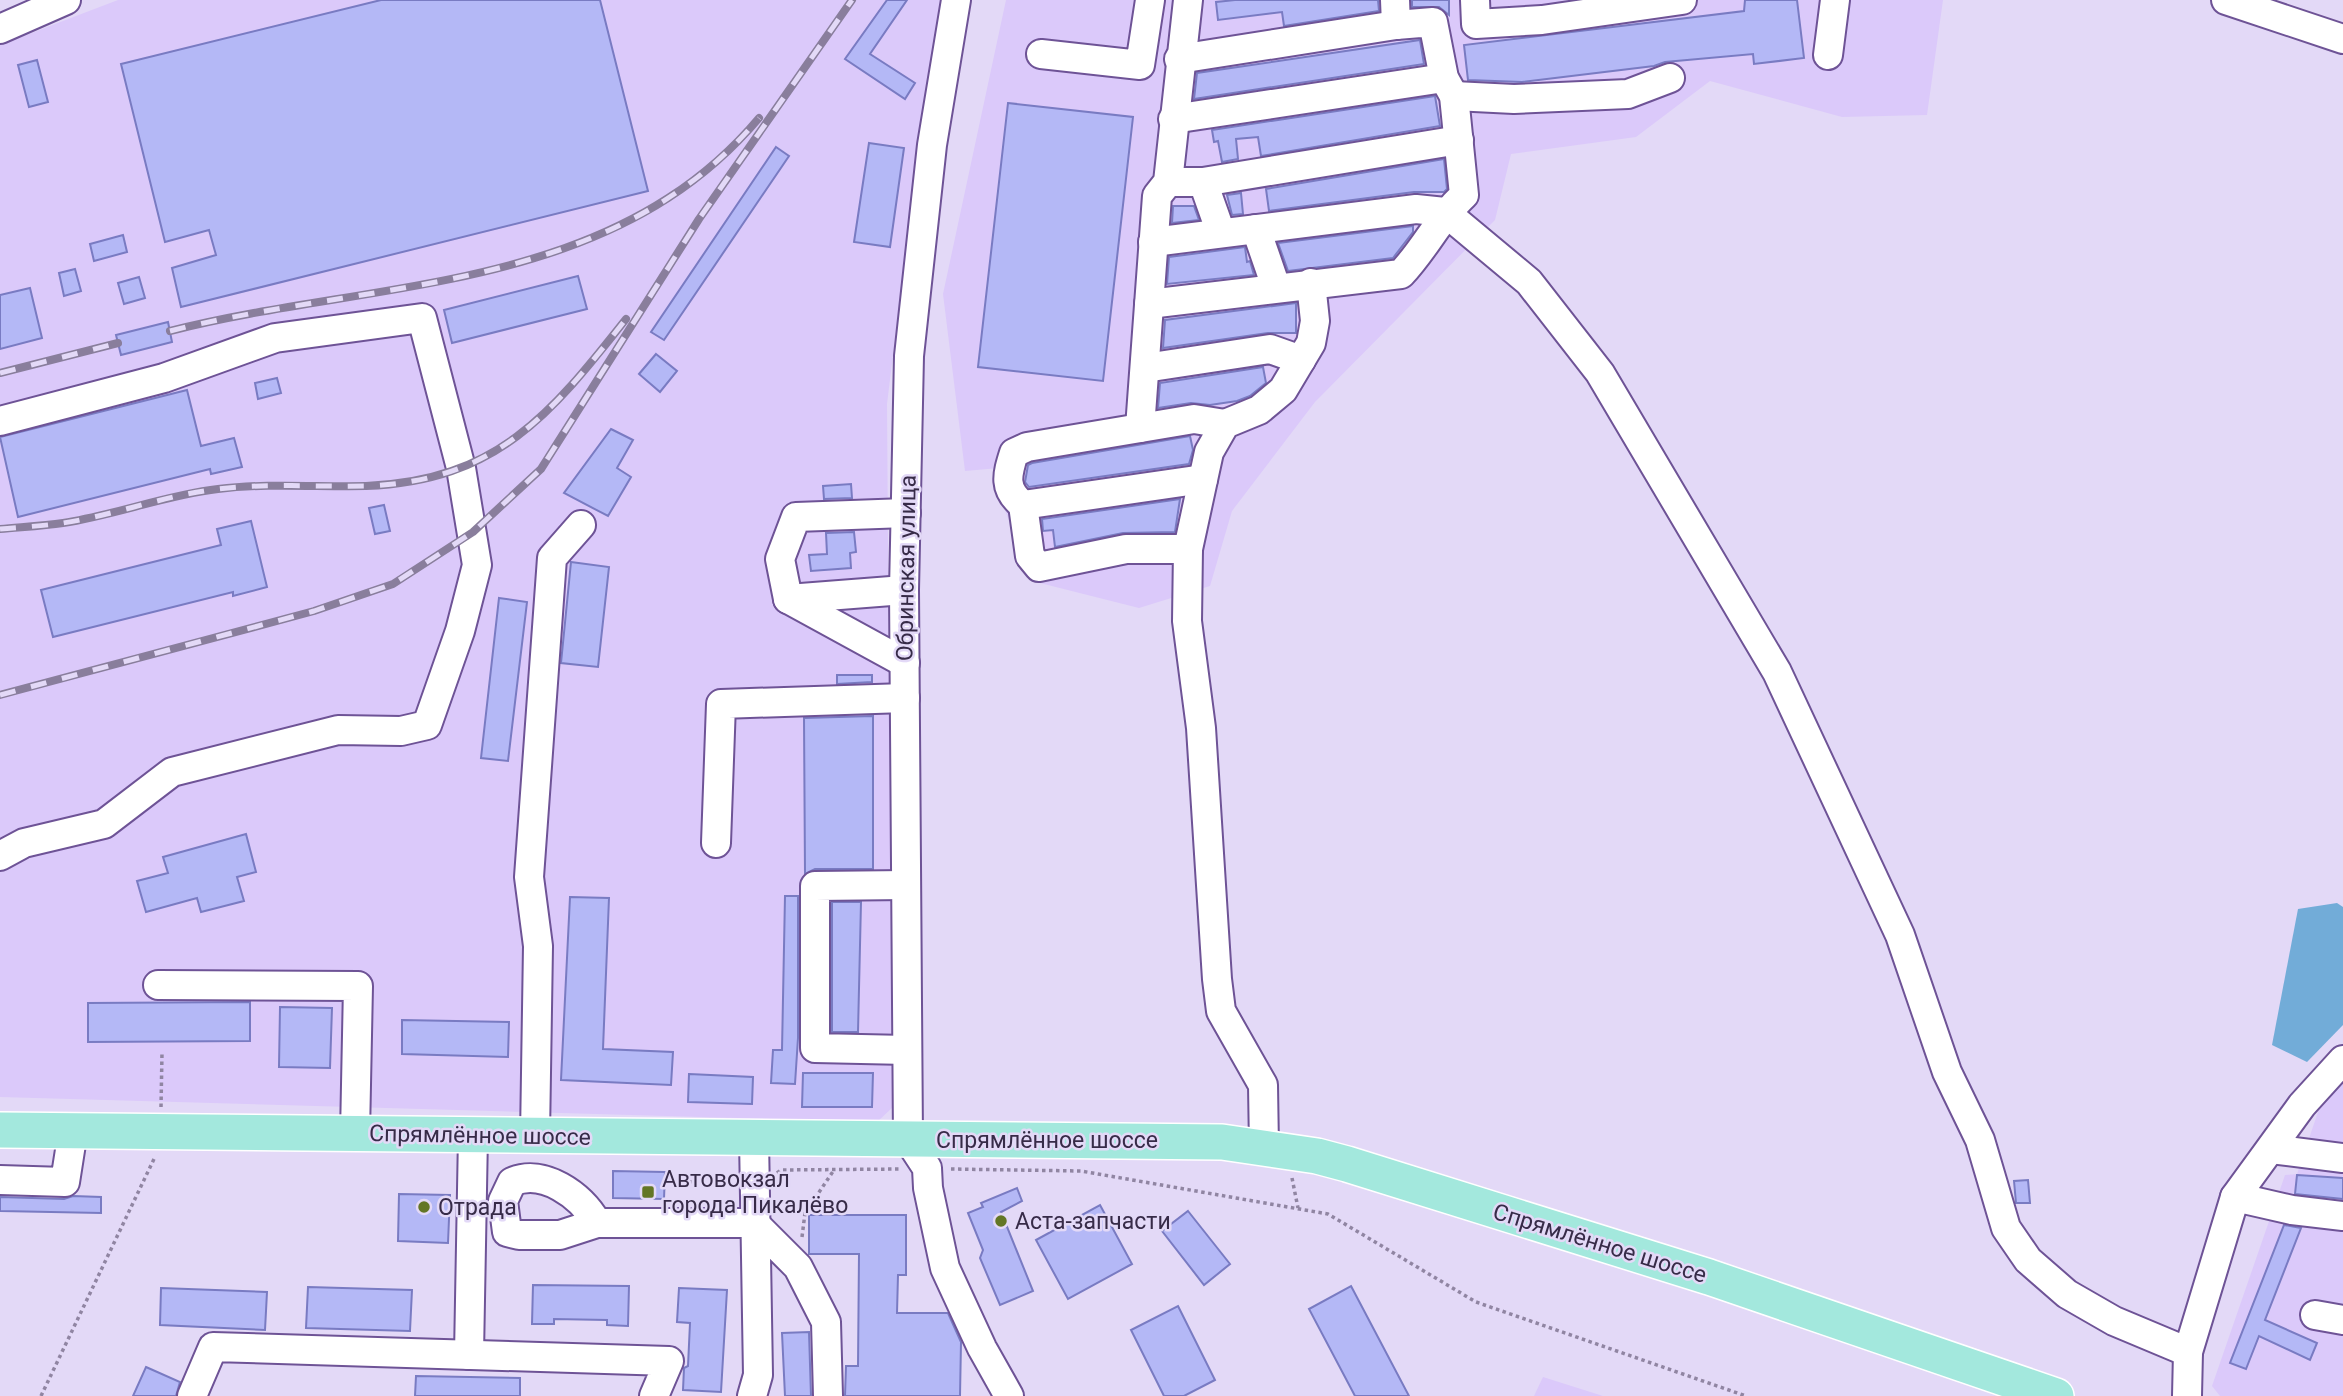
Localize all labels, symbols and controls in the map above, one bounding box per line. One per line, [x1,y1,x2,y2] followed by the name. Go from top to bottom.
[891,475,922,661] street label: Обринская улица
[369,1120,591,1151] street label: Спрямлённое шоссе
[936,1127,1158,1154] street label: Спрямлённое шоссе
[662,1166,848,1219] place label: Автовокзал города Пикалёво
[640,1184,656,1200] marker: Автовокзал города Пикалёво
[438,1194,517,1221] place label: Отрада
[1490,1198,1710,1289] street label: Спрямлённое шоссе
[416,1199,432,1215] marker: Отрада
[1015,1208,1171,1235] place label: Аста-запчасти
[993,1213,1009,1229] marker: Аста-запчасти

